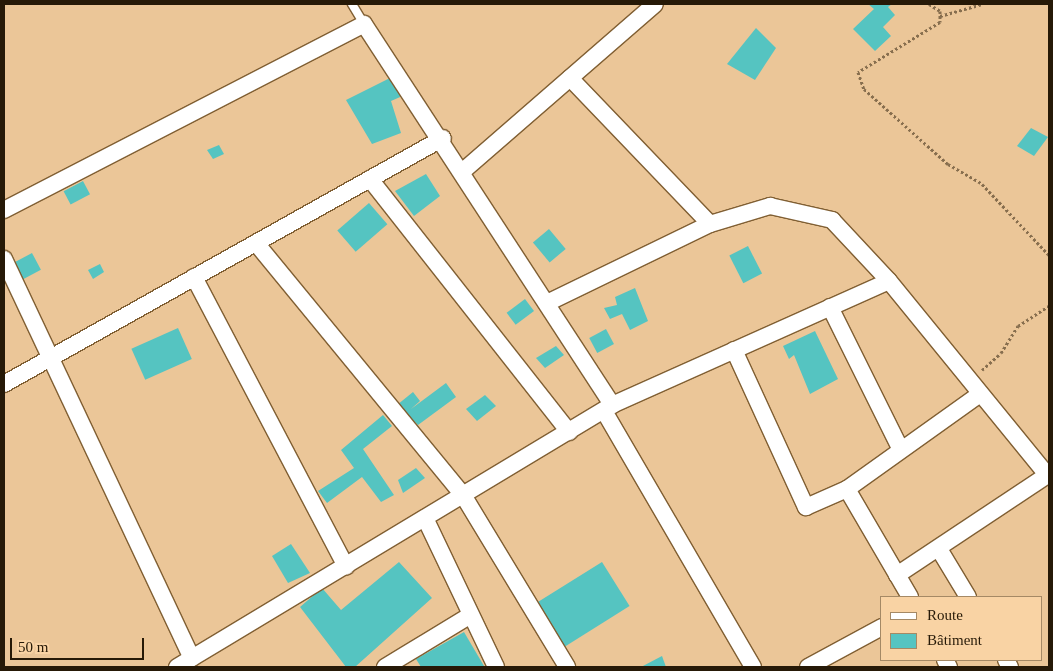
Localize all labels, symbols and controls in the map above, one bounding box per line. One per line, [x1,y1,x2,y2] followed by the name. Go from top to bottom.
[880,596,1043,661] legend
[927,607,963,623] text: Route
[12,628,146,660] scale bar
[927,632,982,648] text: Bâtiment
[18,639,48,655] text: 50 m

